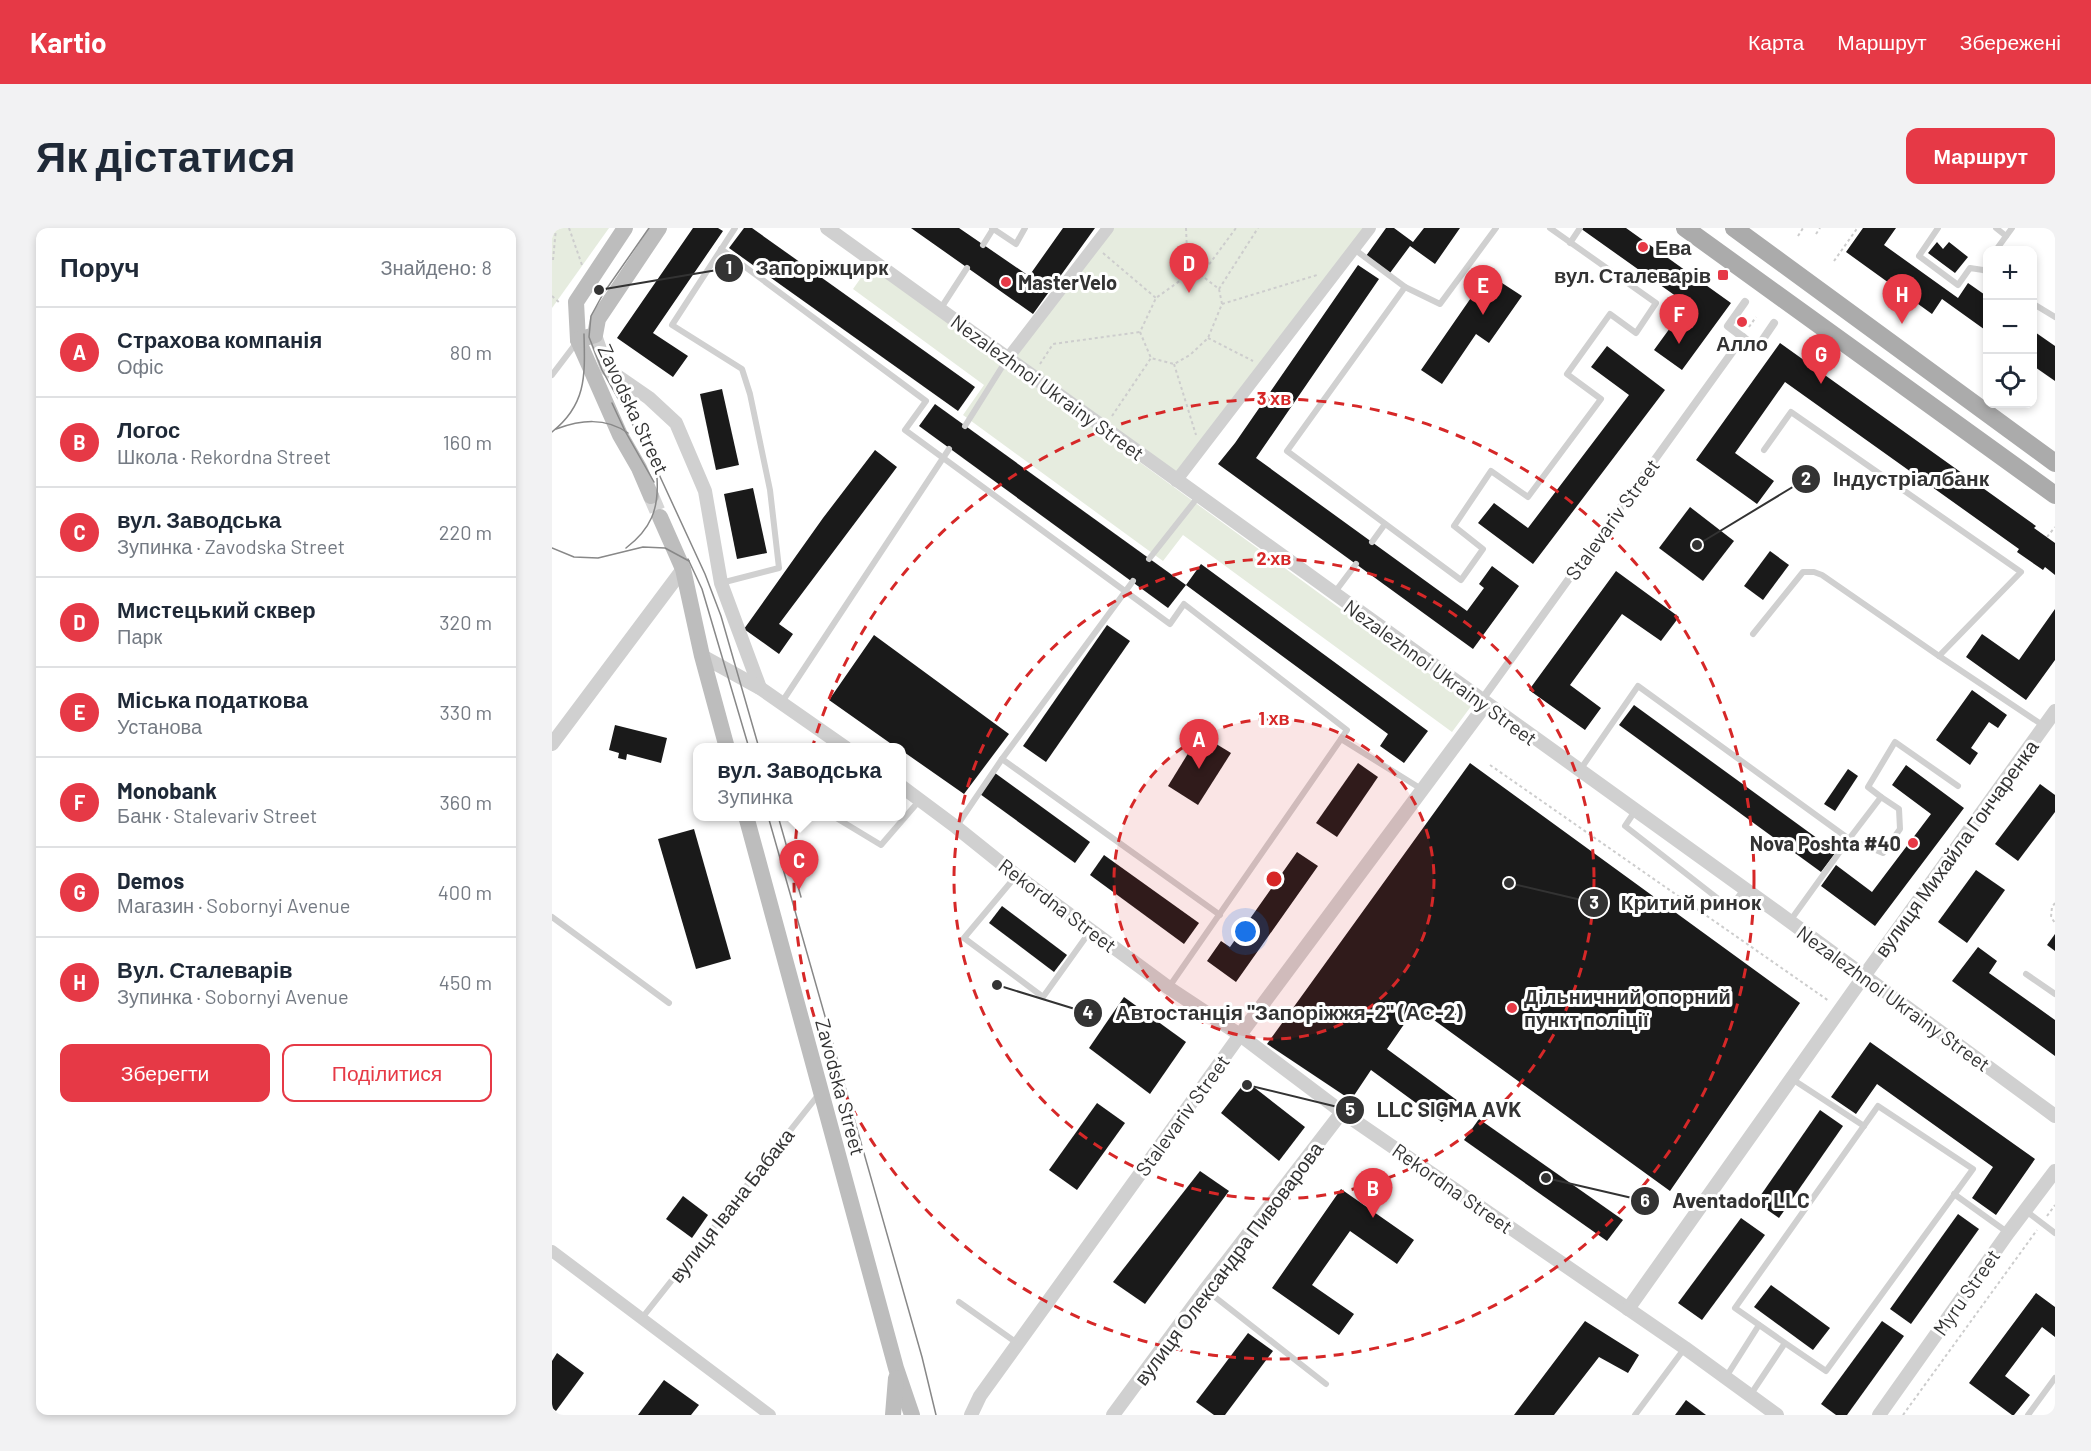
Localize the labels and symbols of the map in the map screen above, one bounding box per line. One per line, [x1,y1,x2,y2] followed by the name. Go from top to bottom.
[1655,235,1692,259] place label: Ева
[1636,240,1650,254] marker: Ева
[1170,244,1208,293] pin: D
[714,248,901,287] callout: Запоріжцирк
[755,254,889,279] text: Запоріжцирк
[726,256,732,278] text: 1
[1554,263,1711,287] place label: вул. Сталеварів
[1464,266,1502,315] pin: E
[1716,268,1730,282] marker: вул. Сталеварів
[1018,270,1117,294] place label: MasterVelo
[1882,274,1922,324] pin: H
[999,275,1013,289] marker: MasterVelo
[1660,294,1698,344] pin: F
[947,309,1149,465] street label: Nezalezhnoi Ukrainy Street
[1735,315,1749,329] marker: Алло
[1716,331,1768,355] place label: Алло
[1802,334,1840,384] pin: G
[593,340,675,478] street label: Zavodska Street
[1257,387,1291,409] text: 3 хв
[1560,454,1664,584] street label: Stalevariv Street
[1791,459,2002,498] callout: Індустріалбанк
[1833,465,1990,490] text: Індустріалбанк
[1801,467,1811,489] text: 2
[1257,547,1291,569] text: 2 хв
[1340,594,1542,750] street label: Nezalezhnoi Ukrainy Street
[1258,707,1290,729] text: 1 хв
[1180,720,1218,769] pin: A
[1869,734,2043,961] street label: вулиця Михайла Гончаренка
[1750,831,1901,855] place label: Nova Poshta #40
[1906,836,1920,850] marker: Nova Poshta #40
[780,840,818,890] pin: C
[994,853,1122,957] street label: Rekordna Street
[1264,869,1284,889] centre of rings
[1579,884,1774,923] callout: Критий ринок
[1621,889,1762,914] text: Критий ринок
[1589,891,1599,913] text: 3
[1231,917,1260,946] your location
[1793,920,1995,1076] street label: Nezalezhnoi Ukrainy Street
[1524,984,1731,1031] place label: Дільничний опорний пункт поліції
[1073,994,1475,1033] callout: Автостанція "Запоріжжя-2" (АС-2)
[1115,999,1463,1024] text: Автостанція "Запоріжжя-2" (АС-2)
[1083,1001,1094,1023] text: 4
[1505,1001,1519,1015] marker: Дільничний опорний пункт поліції
[811,1016,871,1158] street label: Zavodska Street
[1130,1050,1234,1180] street label: Stalevariv Street
[1335,1090,1534,1129] callout: LLC SIGMA AVK
[1377,1096,1521,1121] text: LLC SIGMA AVK
[1345,1098,1355,1120] text: 5
[663,1123,799,1287] street label: вулиця Івана Бабака
[1129,1136,1328,1389] street label: вулиця Олександра Пивоварова
[1388,1138,1518,1238] street label: Rekordna Street
[1354,1168,1392,1218] pin: B
[1630,1181,1822,1220] callout: Aventador LLC
[1672,1187,1810,1212] text: Aventador LLC
[1640,1189,1650,1211] text: 6
[1927,1244,2005,1340] street label: Myru Street

